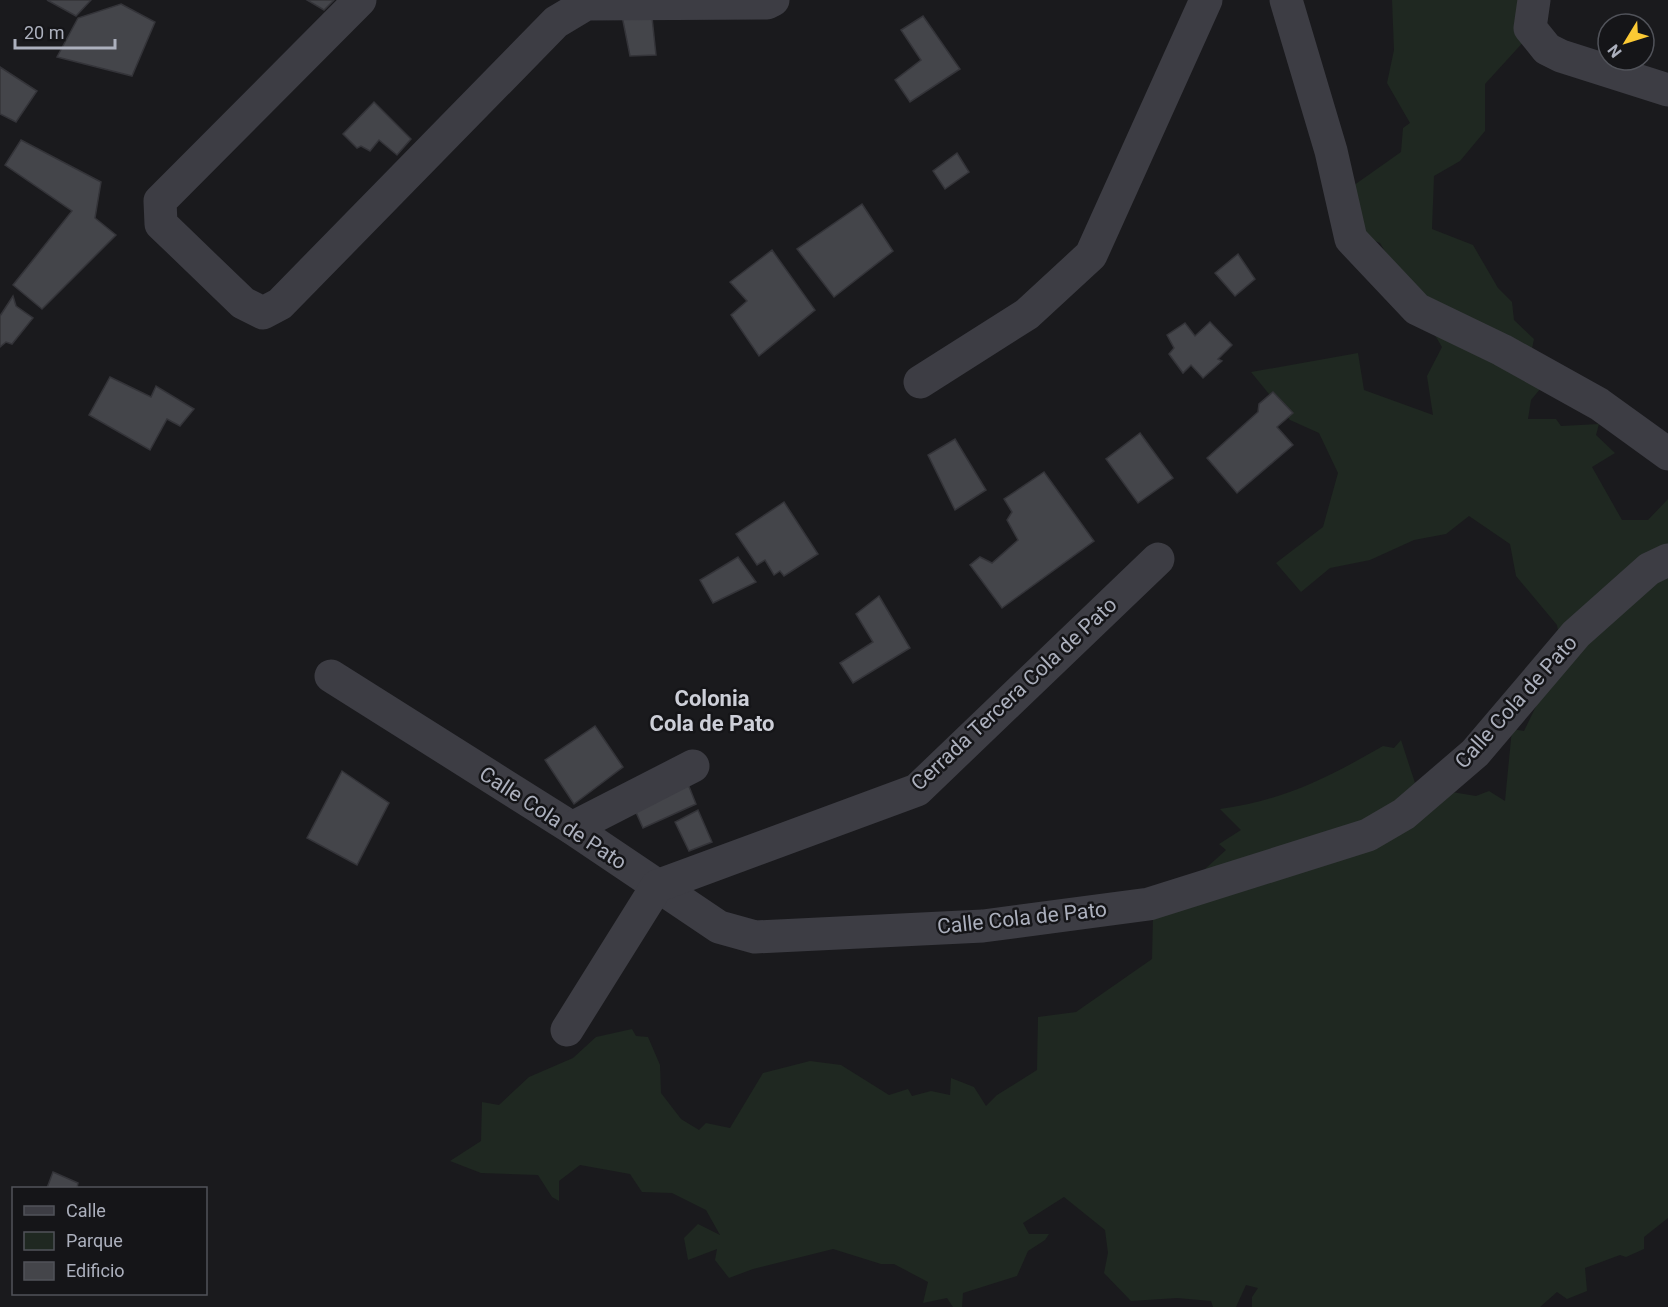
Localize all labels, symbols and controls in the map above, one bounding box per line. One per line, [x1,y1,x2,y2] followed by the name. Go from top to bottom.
[15,12,116,50] scale bar
[1596,12,1656,72] north arrow
[24,22,64,43] text: 20 m
[1604,41,1626,61] text: N
[906,592,1122,796] street label: Cerrada Tercera Cola de Pato
[1450,631,1582,773] street label: Calle Cola de Pato
[649,686,775,736] district label: Colonia Cola de Pato
[475,762,631,874] street label: Calle Cola de Pato
[936,897,1108,939] street label: Calle Cola de Pato
[12,1187,207,1295] legend
[66,1200,106,1221] text: Calle
[66,1230,123,1251] text: Parque
[66,1260,125,1281] text: Edificio

